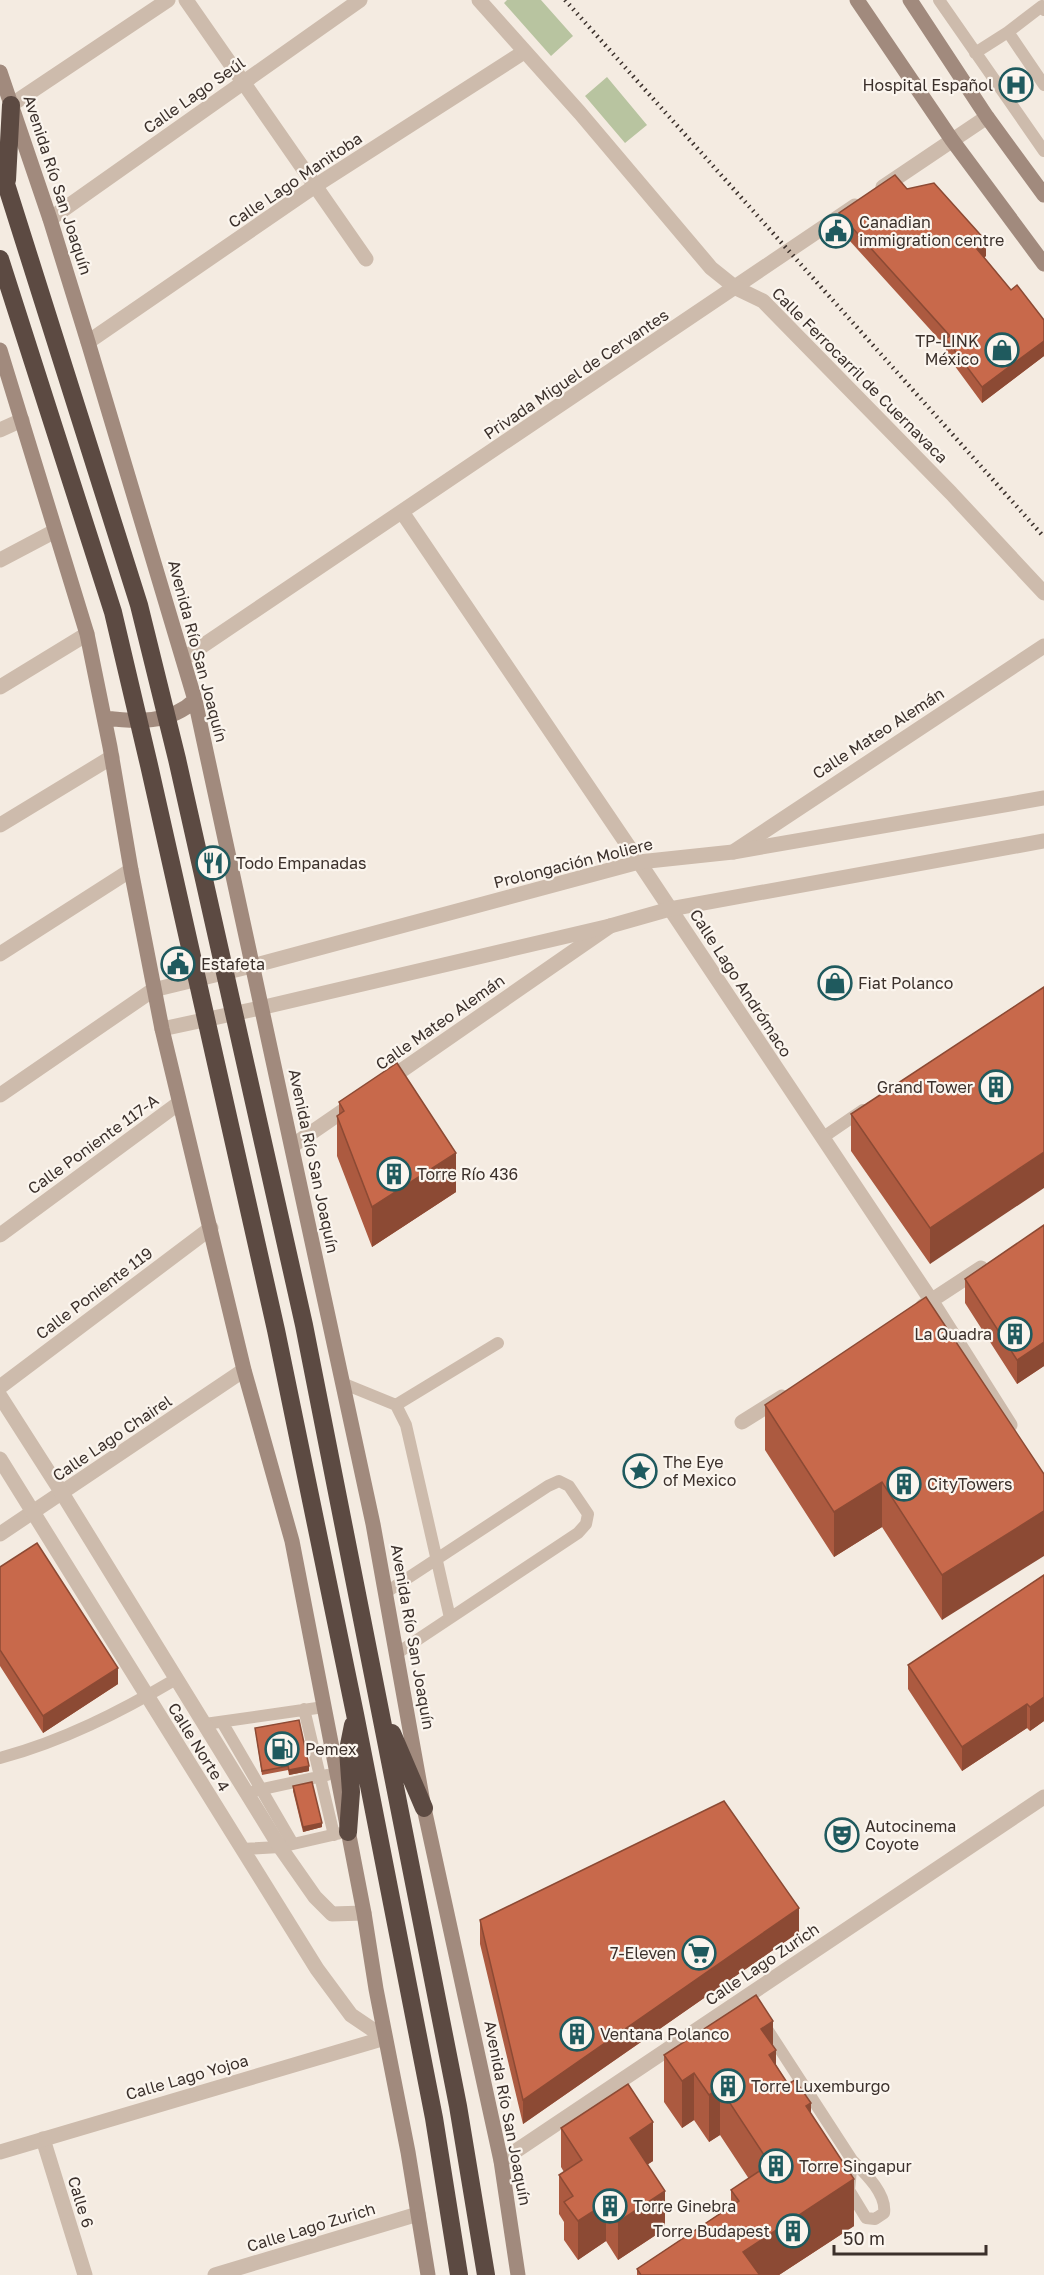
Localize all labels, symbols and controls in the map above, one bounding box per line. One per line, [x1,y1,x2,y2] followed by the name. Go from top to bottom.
[139,53,249,137] street label: Calle Lago Seúl
[998,67,1034,103] hospital icon: Hospital Español
[862,75,993,95] place label: Hospital Español
[19,93,97,277] street label: Avenida Río San Joaquín
[224,128,366,232] street label: Calle Lago Manitoba
[859,212,1004,250] place label: Canadian immigration centre
[818,213,854,249] public building icon: Canadian immigration centre
[768,283,952,467] street label: Calle Ferrocarril de Cuernavaca
[480,305,672,443] street label: Privada Miguel de Cervantes
[915,331,979,369] place label: TP-LINK México
[984,332,1020,368] shop icon: TP-LINK México
[164,558,232,744] street label: Avenida Río San Joaquín
[808,683,948,783] street label: Calle Mateo Alemán
[491,834,655,892] street label: Prolongación Moliere
[195,845,231,881] restaurant icon: Todo Empanadas
[236,853,367,873] place label: Todo Empanadas
[686,905,796,1061] street label: Calle Lago Andrómaco
[160,946,196,982] public building icon: Estafeta
[201,954,265,974] place label: Estafeta
[817,965,853,1001] shop icon: Fiat Polanco
[372,970,508,1074] street label: Calle Mateo Alemán
[858,973,953,993] place label: Fiat Polanco
[285,1067,343,1255] street label: Avenida Río San Joaquín
[978,1069,1014,1105] building icon: Grand Tower
[877,1077,973,1097] place label: Grand Tower
[24,1090,163,1198] street label: Calle Poniente 117-A
[376,1156,412,1192] building icon: Torre Río 436
[417,1164,518,1184] place label: Torre Río 436
[32,1243,156,1343] street label: Calle Poniente 119
[997,1316,1033,1352] building icon: La Quadra
[914,1324,992,1344] place label: La Quadra
[49,1391,175,1485] street label: Calle Lago Chairel
[663,1452,736,1490] place label: The Eye of Mexico
[622,1453,658,1489] place icon: The Eye of Mexico
[886,1466,922,1502] building icon: CityTowers
[927,1474,1013,1494] place label: CityTowers
[387,1543,439,1731] street label: Avenida Río San Joaquín
[164,1699,234,1795] street label: Calle Norte 4
[264,1731,300,1767] fuel station icon: Pemex
[305,1739,357,1759] place label: Pemex
[865,1816,956,1854] place label: Autocinema Coyote
[824,1817,860,1853] theatre icon: Autocinema Coyote
[701,1918,823,2010] street label: Calle Lago Zurich
[681,1935,717,1971] supermarket icon: 7-Eleven
[610,1943,676,1963] place label: 7-Eleven
[559,2016,595,2052] building icon: Ventana Polanco
[480,2019,536,2207] street label: Avenida Río San Joaquín
[600,2024,729,2044] place label: Ventana Polanco
[123,2050,251,2104] street label: Calle Lago Yojoa
[710,2068,746,2104] building icon: Torre Luxemburgo
[751,2076,890,2096] place label: Torre Luxemburgo
[758,2148,794,2184] building icon: Torre Singapur
[799,2156,912,2176] place label: Torre Singapur
[64,2174,98,2230] street label: Calle 6
[592,2188,628,2224] building icon: Torre Ginebra
[633,2196,736,2216] place label: Torre Ginebra
[244,2198,378,2256] street label: Calle Lago Zurich
[775,2213,811,2249] building icon: Torre Budapest
[834,2218,986,2256] scale bar
[653,2221,770,2241] place label: Torre Budapest
[843,2227,885,2249] text: 50 m

